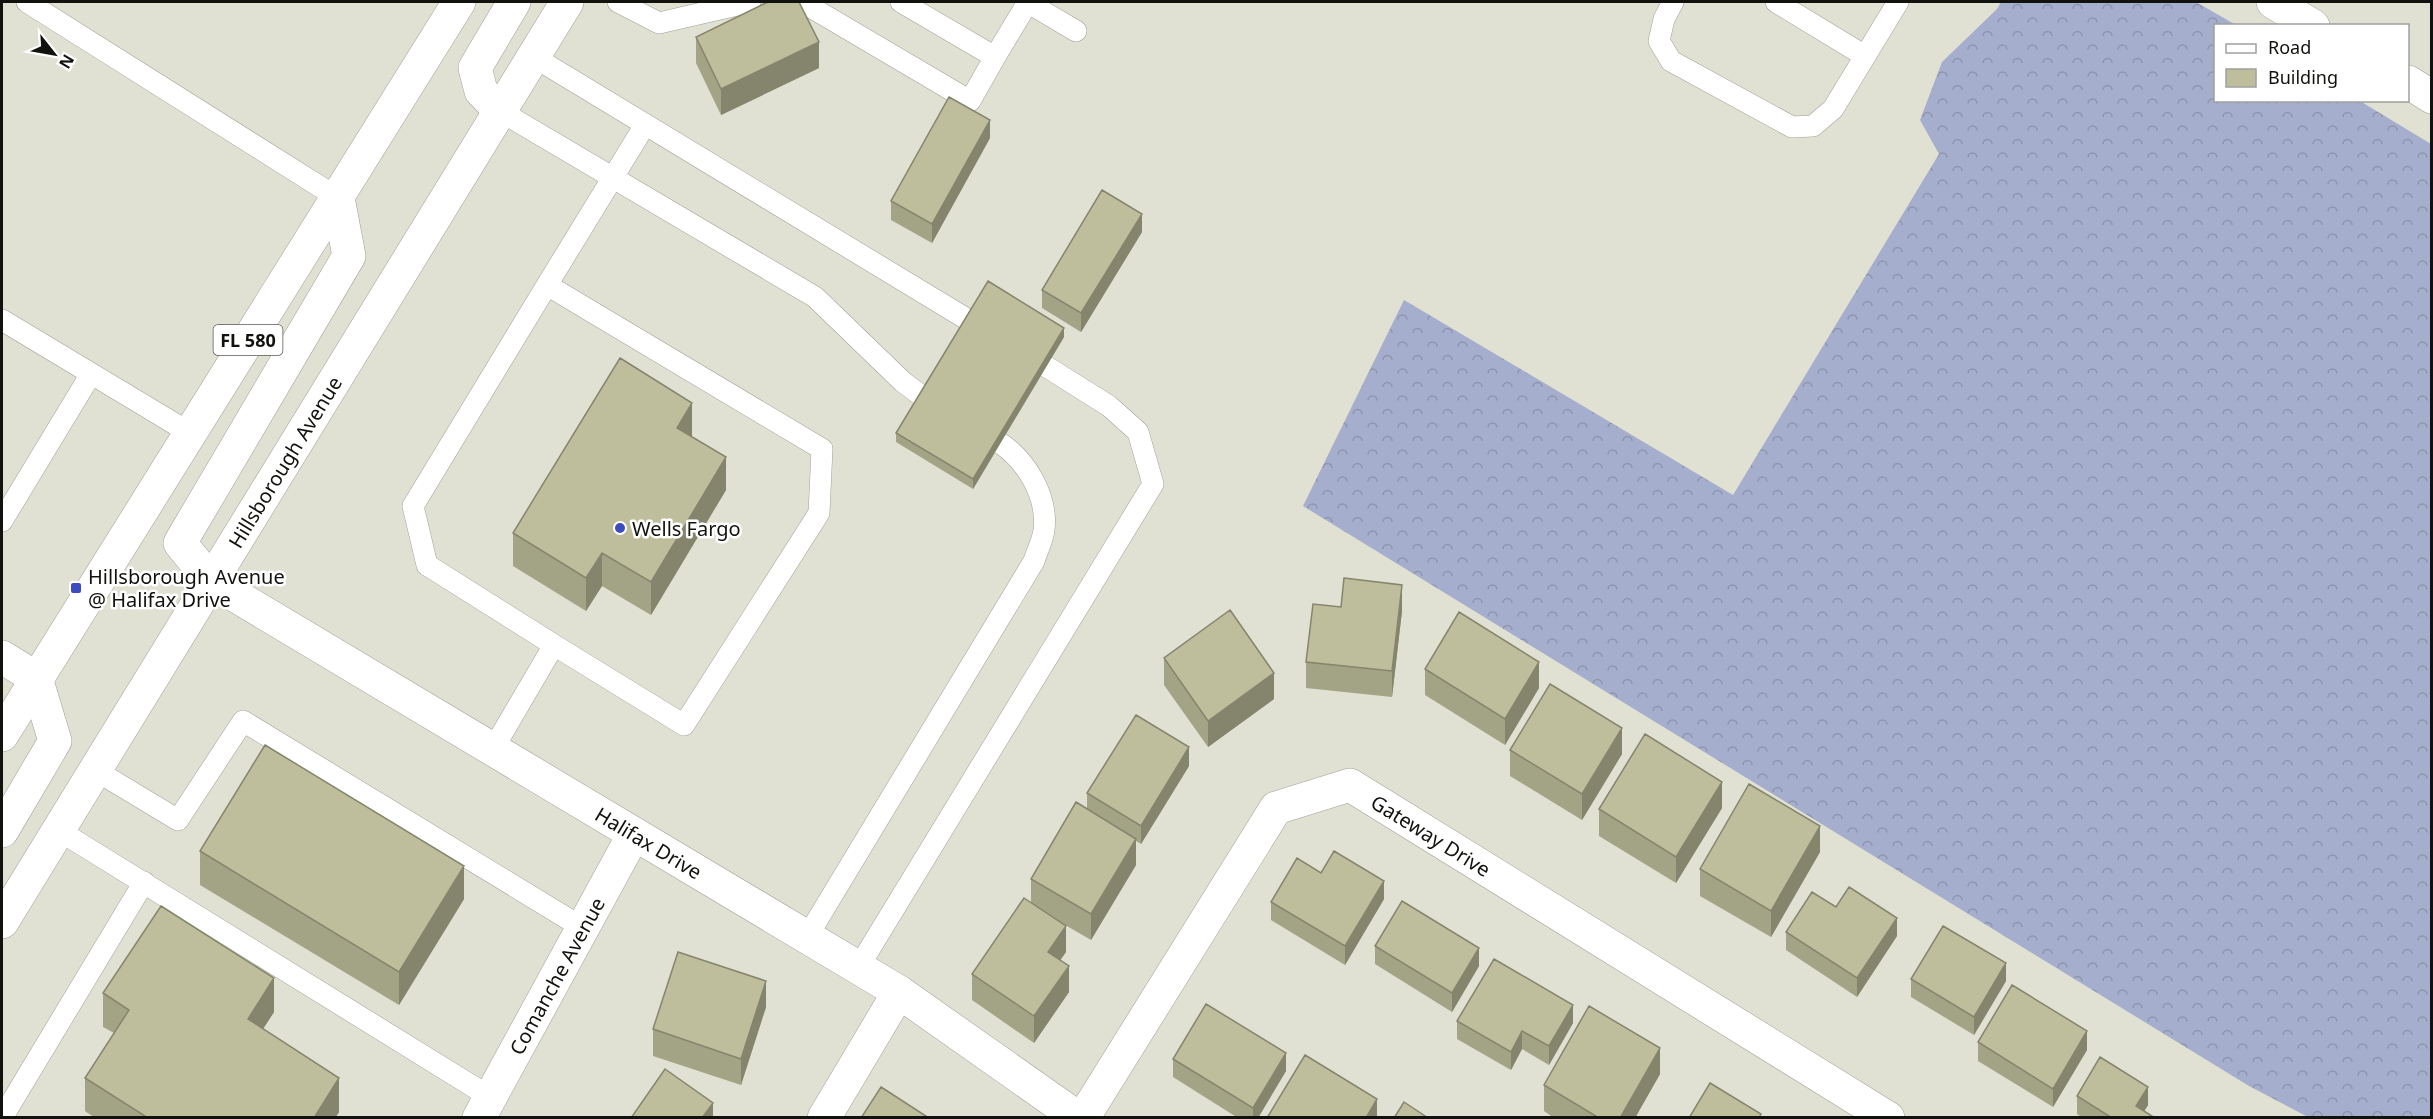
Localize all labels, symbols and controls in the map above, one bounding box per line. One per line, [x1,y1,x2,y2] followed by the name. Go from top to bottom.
[24,24,84,84] north arrow
[2214,24,2409,102] legend
[2268,35,2311,59] text: Road
[54,50,80,73] text: N
[2268,65,2338,89] text: Building
[214,325,282,355] road number: FL 580
[222,371,348,553] street label: Hillsborough Avenue
[632,515,741,542] place label: Wells Fargo
[613,521,627,535] marker: Wells Fargo
[88,563,285,613] place label: Hillsborough Avenue @ Halifax Drive
[69,581,83,595] marker: Hillsborough Avenue @ Halifax Drive
[1366,788,1496,882] street label: Gateway Drive
[590,800,707,885] street label: Halifax Drive
[503,892,611,1059] street label: Comanche Avenue

